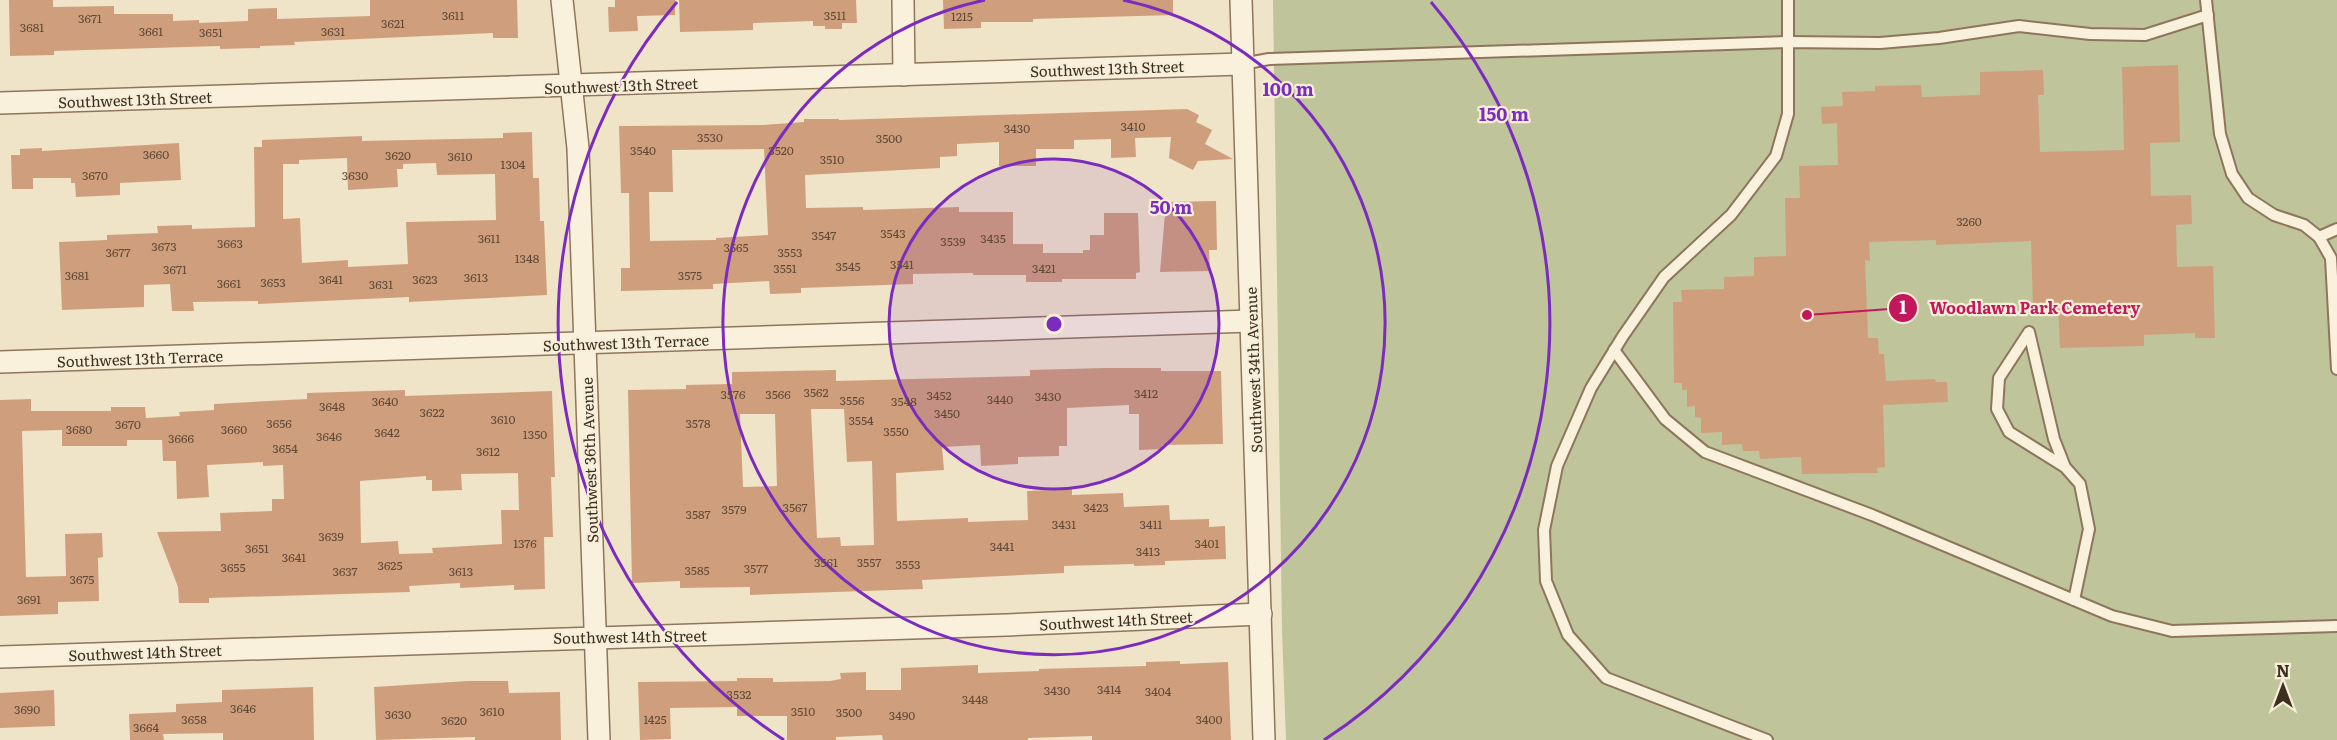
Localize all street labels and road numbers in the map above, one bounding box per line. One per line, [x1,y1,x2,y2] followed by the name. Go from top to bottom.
[1030,54,1184,82] street label: Southwest 13th Street
[544,71,698,99] street label: Southwest 13th Street
[58,85,212,113] street label: Southwest 13th Street
[1239,286,1267,453] street label: Southwest 34th Avenue
[542,328,710,356] street label: Southwest 13th Terrace
[56,344,224,372] street label: Southwest 13th Terrace
[575,376,603,543] street label: Southwest 36th Avenue
[1039,604,1193,636] street label: Southwest 14th Street
[553,623,707,649] street label: Southwest 14th Street
[68,638,222,666] street label: Southwest 14th Street

